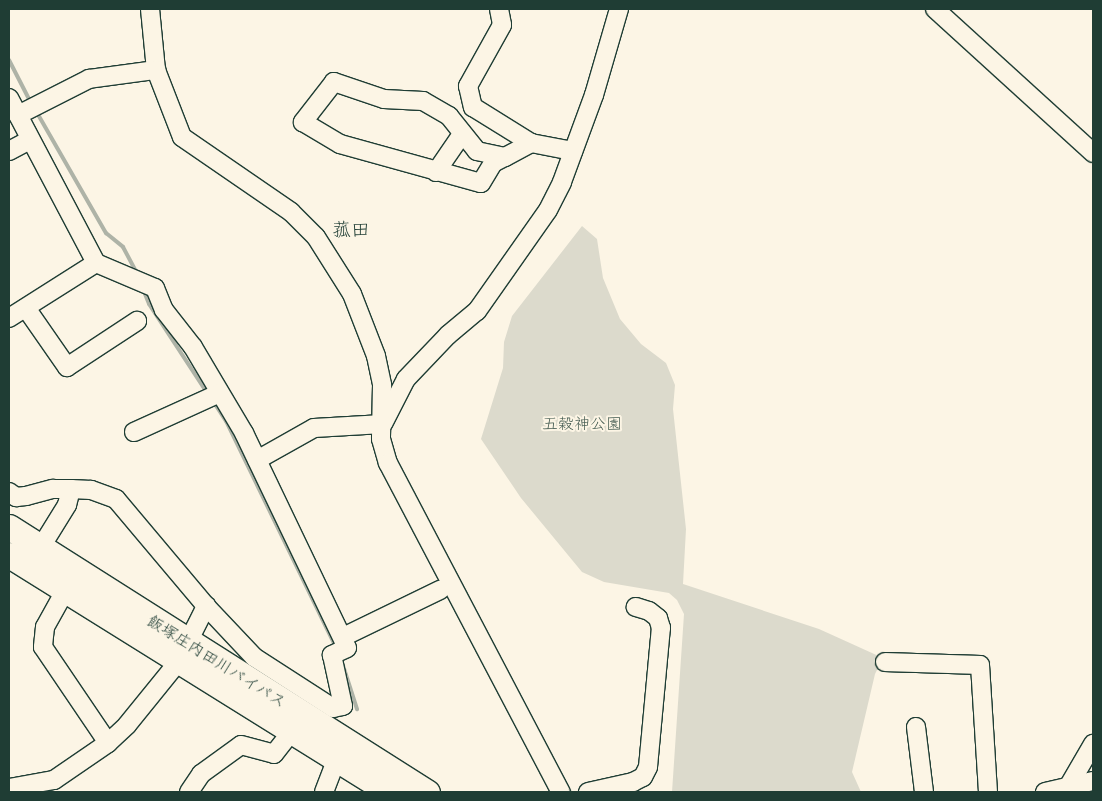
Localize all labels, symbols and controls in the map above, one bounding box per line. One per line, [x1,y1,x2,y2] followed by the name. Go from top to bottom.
[332,219,370,241] district label: 菰田
[542,413,622,433] park label: 五穀神公園
[144,610,290,712] street label: 飯塚庄内田川バイパス

